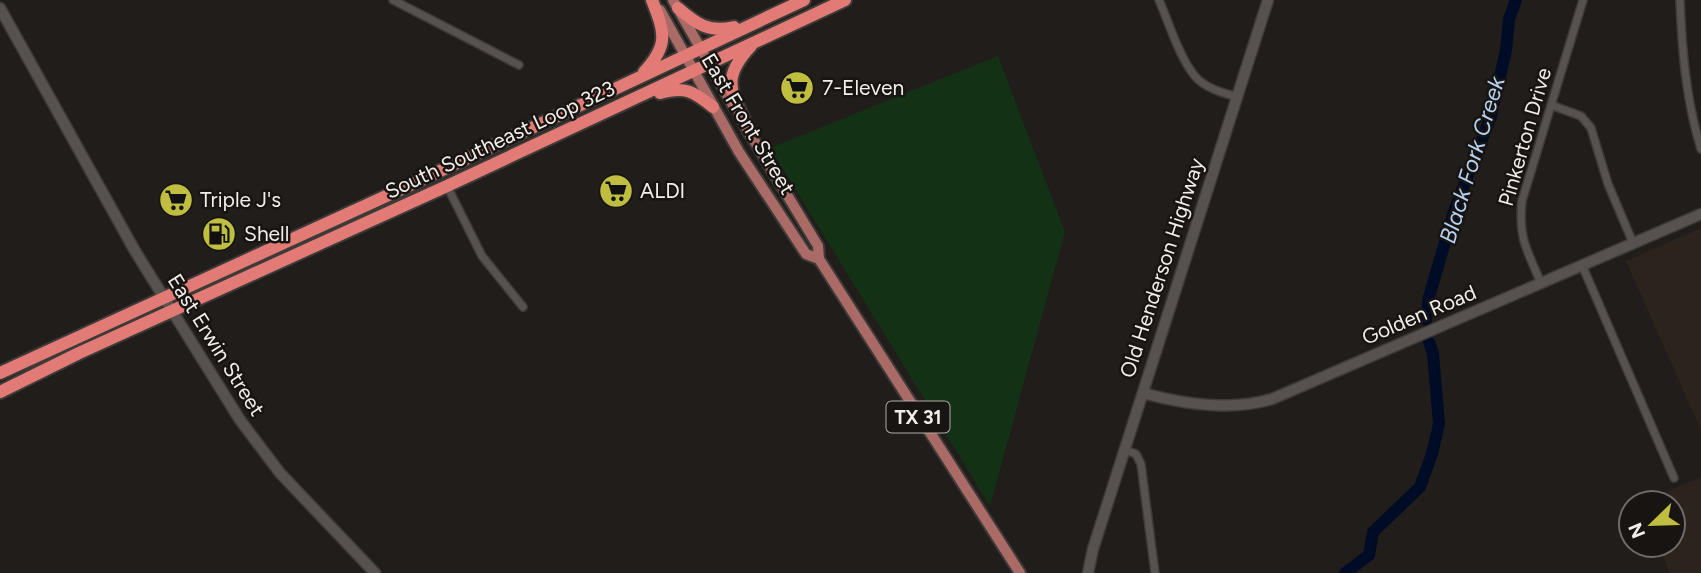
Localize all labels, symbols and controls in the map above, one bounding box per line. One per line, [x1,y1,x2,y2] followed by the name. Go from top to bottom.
[696,49,800,199] street label: East Front Street
[1493,65,1556,209] street label: Pinkerton Drive
[778,69,816,107] supermarket icon: 7-Eleven
[1433,72,1511,247] water label: Black Fork Creek
[381,75,619,204] street label: South Southeast Loop 323
[822,75,904,100] place label: 7-Eleven
[1114,155,1209,381] street label: Old Henderson Highway
[597,172,635,210] supermarket icon: ALDI
[640,178,685,203] place label: ALDI
[157,181,195,219] supermarket icon: Triple J's
[200,187,281,212] place label: Triple J's
[200,215,238,253] fuel station icon: Shell
[244,221,289,246] place label: Shell
[163,269,270,420] street label: East Erwin Street
[1358,279,1480,350] street label: Golden Road
[886,402,950,432] road number: TX 31
[1617,489,1687,559] north arrow
[1623,519,1650,542] text: N

